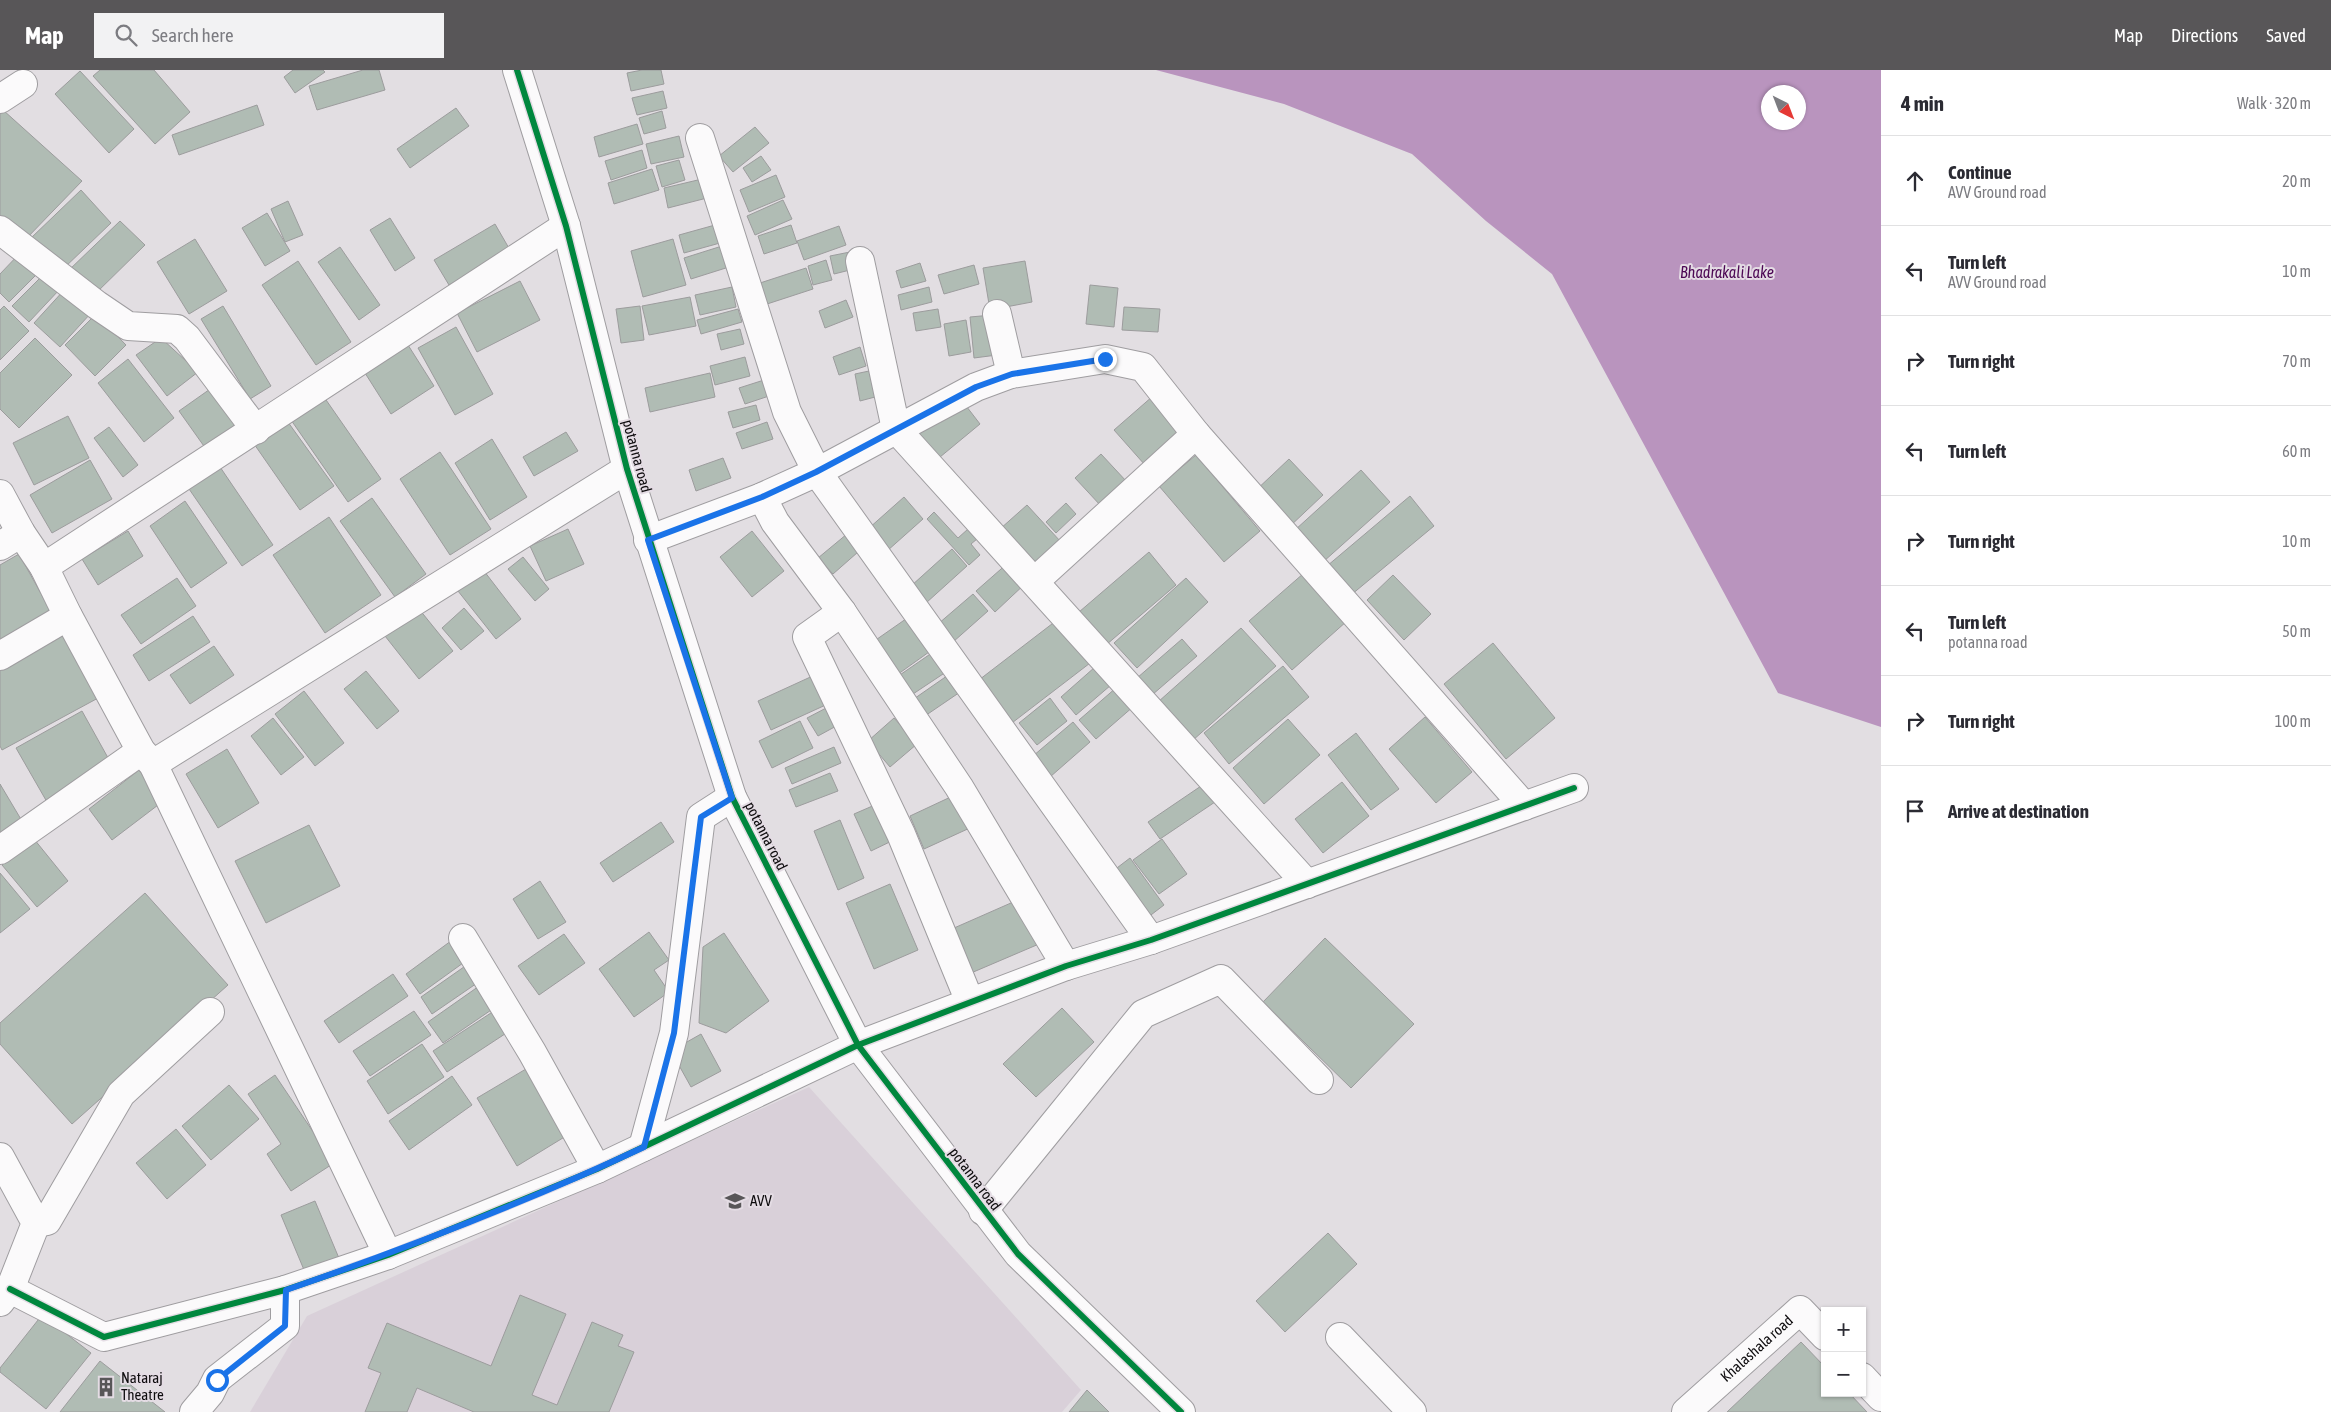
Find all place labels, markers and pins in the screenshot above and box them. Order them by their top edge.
school or university icon: AVV [724,1190,746,1212]
place label: AVV [750,1192,772,1209]
place label: Nataraj Theatre [121,1369,164,1403]
building icon: Nataraj Theatre [95,1376,117,1398]

